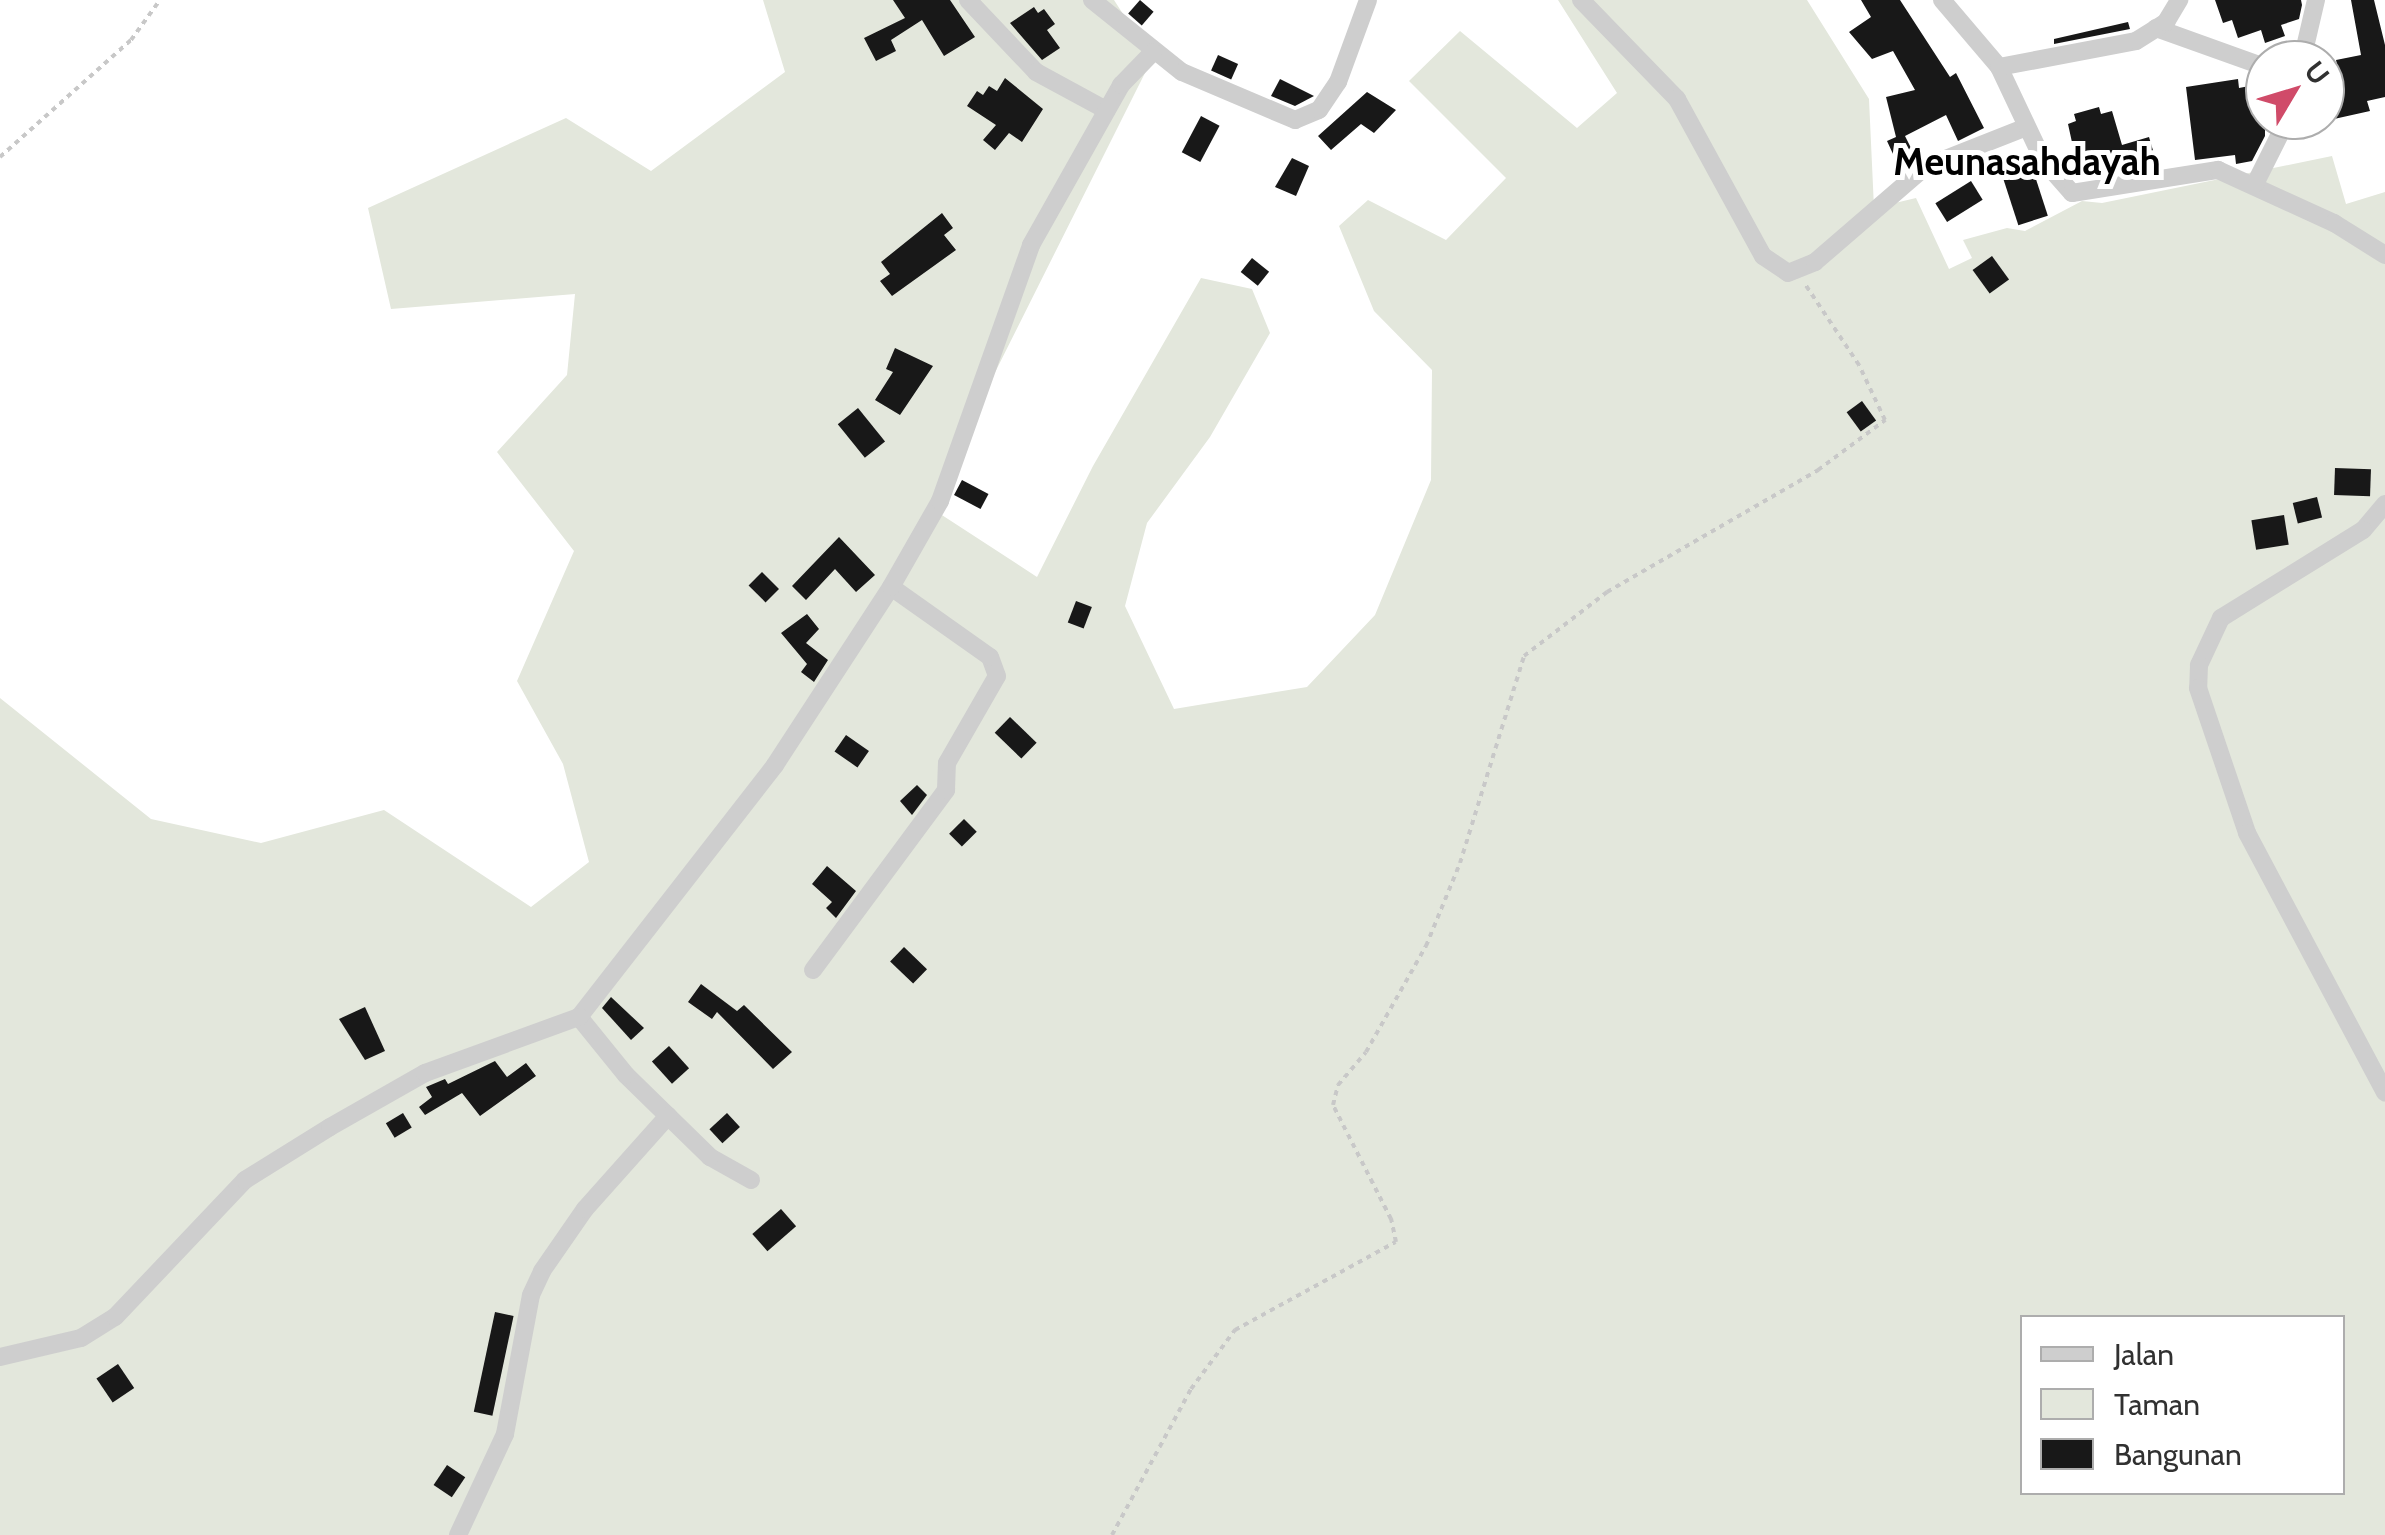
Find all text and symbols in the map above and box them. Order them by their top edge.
north arrow [2245,40,2345,140]
text: U [2297,54,2337,91]
district label: Meunasahdayah [1893,139,2161,185]
legend [2020,1315,2345,1495]
text: Jalan [2114,1336,2174,1373]
text: Taman [2114,1386,2200,1423]
text: Bangunan [2114,1436,2242,1473]

